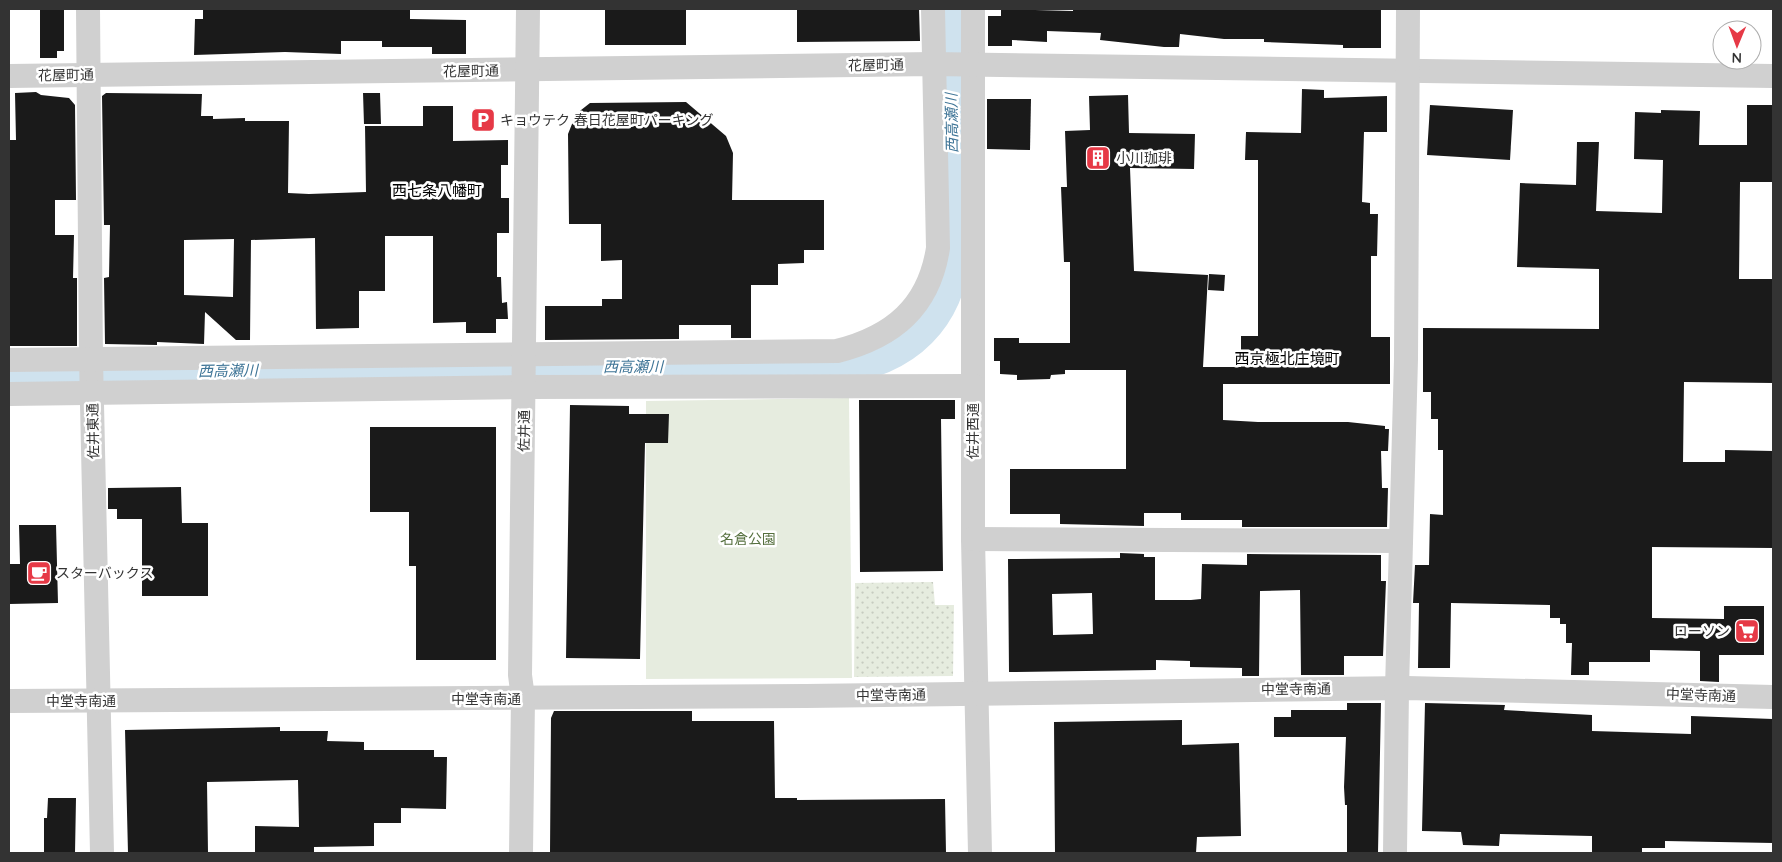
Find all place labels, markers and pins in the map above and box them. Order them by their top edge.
parking icon: キョウテク 春日花屋町パーキング [470,107,496,133]
place label: キョウテク 春日花屋町パーキング [500,111,713,129]
building icon: 小川珈琲 [1085,145,1111,171]
place label: 小川珈琲 [1116,149,1172,167]
cafe icon: スターバックス [26,560,52,586]
place label: スターバックス [56,564,153,582]
supermarket icon: ローソン [1734,618,1760,644]
place label: ローソン [1674,622,1730,640]

